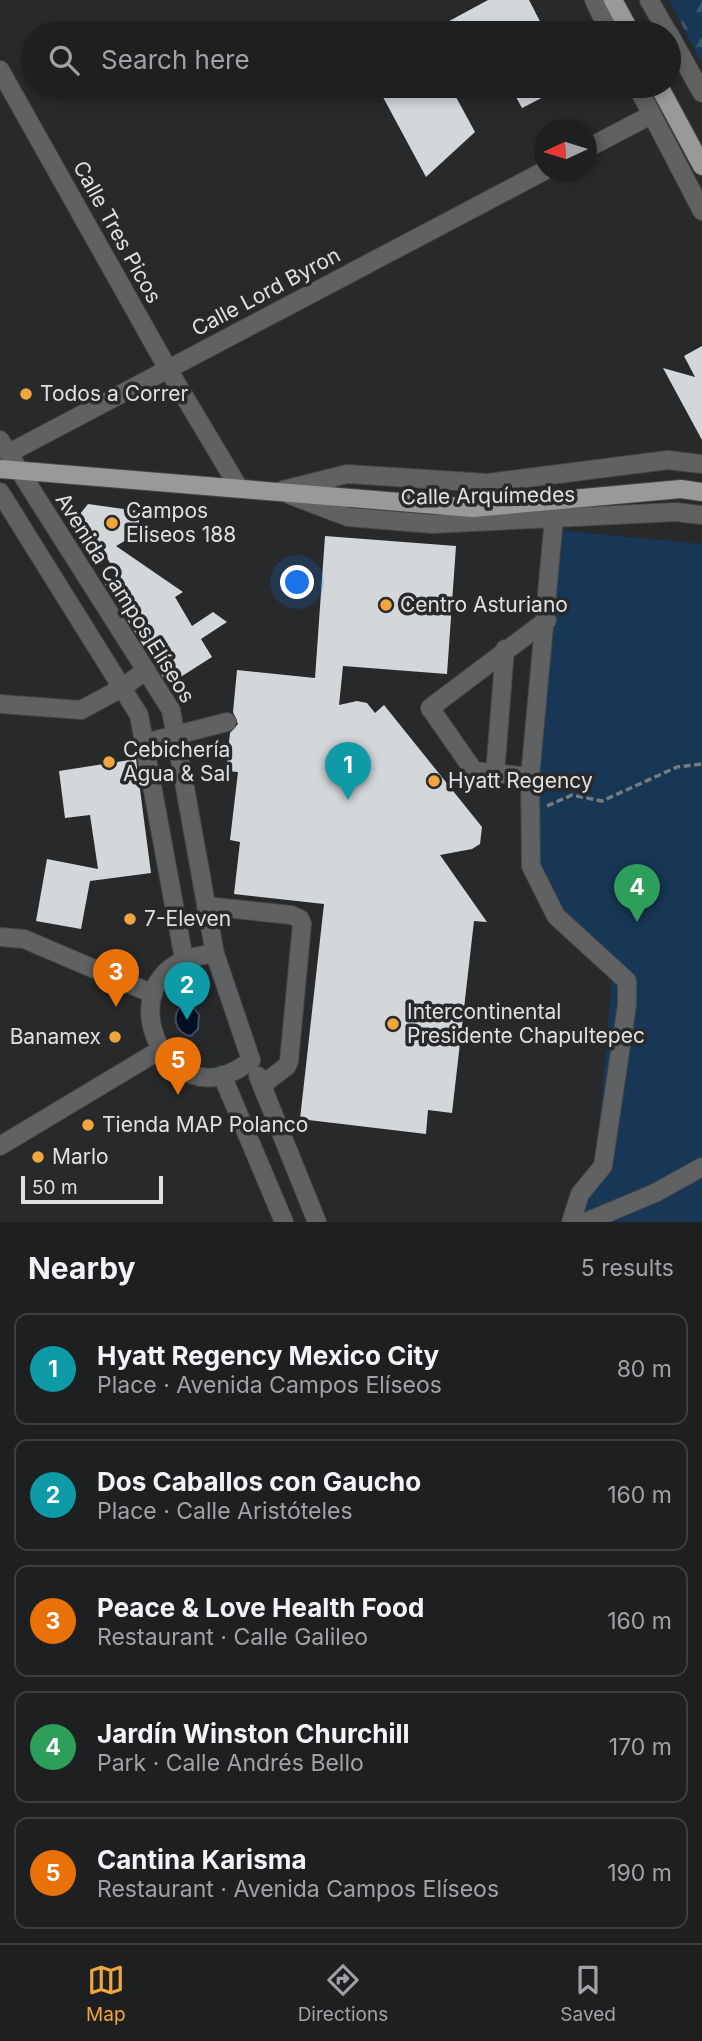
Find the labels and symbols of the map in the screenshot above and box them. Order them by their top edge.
north arrow [534,119,597,182]
street label: Calle Tres Picos [68,156,167,307]
street label: Calle Lord Byron [187,242,344,341]
place label: Todos a Correr [40,381,189,406]
marker: Todos a Correr [18,386,34,402]
street label: Calle Arquímedes [400,481,576,510]
street label: Avenida Campos Elíseos [51,488,200,707]
place label: Campos Eliseos 188 [126,498,236,547]
marker: Campos Eliseos 188 [104,515,120,531]
your location [280,565,314,599]
place label: Centro Asturiano [400,592,568,617]
marker: Centro Asturiano [378,597,394,613]
place label: Cebichería Agua & Sal [123,737,230,786]
pin: 1 [325,742,371,800]
marker: Cebichería Agua & Sal [101,754,117,770]
place label: Hyatt Regency [448,768,593,793]
marker: Hyatt Regency [426,773,442,789]
pin: 4 [614,864,660,922]
place label: 7-Eleven [144,906,231,931]
marker: 7-Eleven [122,911,138,927]
pin: 3 [93,949,139,1007]
pin: 2 [164,962,210,1020]
place label: Intercontinental Presidente Chapultepec [407,999,645,1048]
marker: Intercontinental Presidente Chapultepec [385,1016,401,1032]
place label: Banamex [10,1024,101,1049]
marker: Banamex [107,1029,123,1045]
pin: 5 [155,1037,201,1095]
place label: Tienda MAP Polanco [102,1112,308,1137]
marker: Tienda MAP Polanco [80,1117,96,1133]
place label: Marlo [52,1144,109,1169]
marker: Marlo [30,1149,46,1165]
scale bar [21,1173,163,1205]

